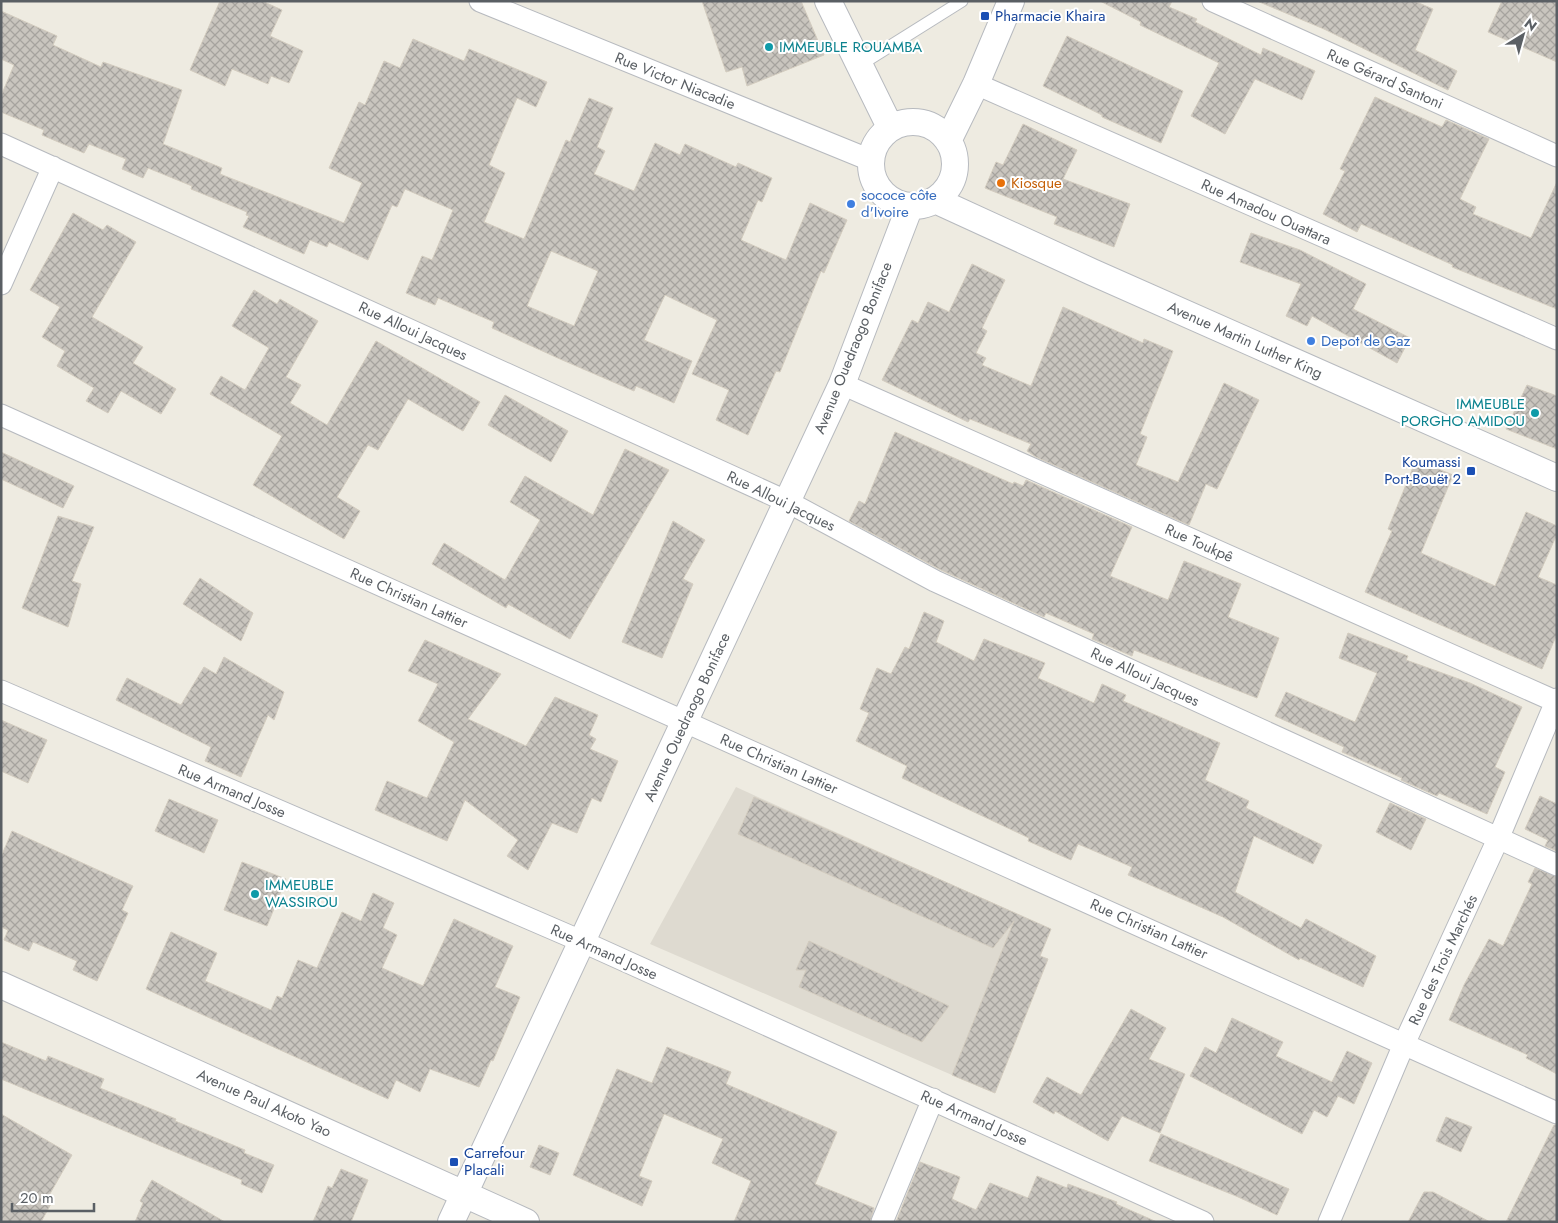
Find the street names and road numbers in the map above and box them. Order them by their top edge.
street label: Rue Gérard Santoni [1323,43,1447,115]
street label: Rue Victor Niacadie [611,47,739,115]
street label: Rue Amadou Ouattara [1198,173,1334,251]
street label: Avenue Ouedraogo Boniface [808,258,898,437]
street label: Rue Alloui Jacques [355,296,471,366]
street label: Avenue Martin Luther King [1164,296,1326,384]
street label: Rue Alloui Jacques [723,465,839,537]
street label: Rue Toukpê [1161,518,1237,568]
street label: Rue Christian Lattier [347,562,472,634]
street label: Avenue Ouedraogo Boniface [638,629,736,805]
street label: Rue Alloui Jacques [1087,642,1203,712]
street label: Rue Christian Lattier [717,728,842,800]
street label: Rue Armand Josse [175,758,289,824]
street label: Rue des Trois Marchés [1403,891,1483,1029]
street label: Rue Christian Lattier [1087,893,1212,965]
street label: Rue Armand Josse [547,919,661,986]
street label: Avenue Paul Akoto Yao [193,1063,335,1143]
street label: Rue Armand Josse [917,1085,1031,1152]

